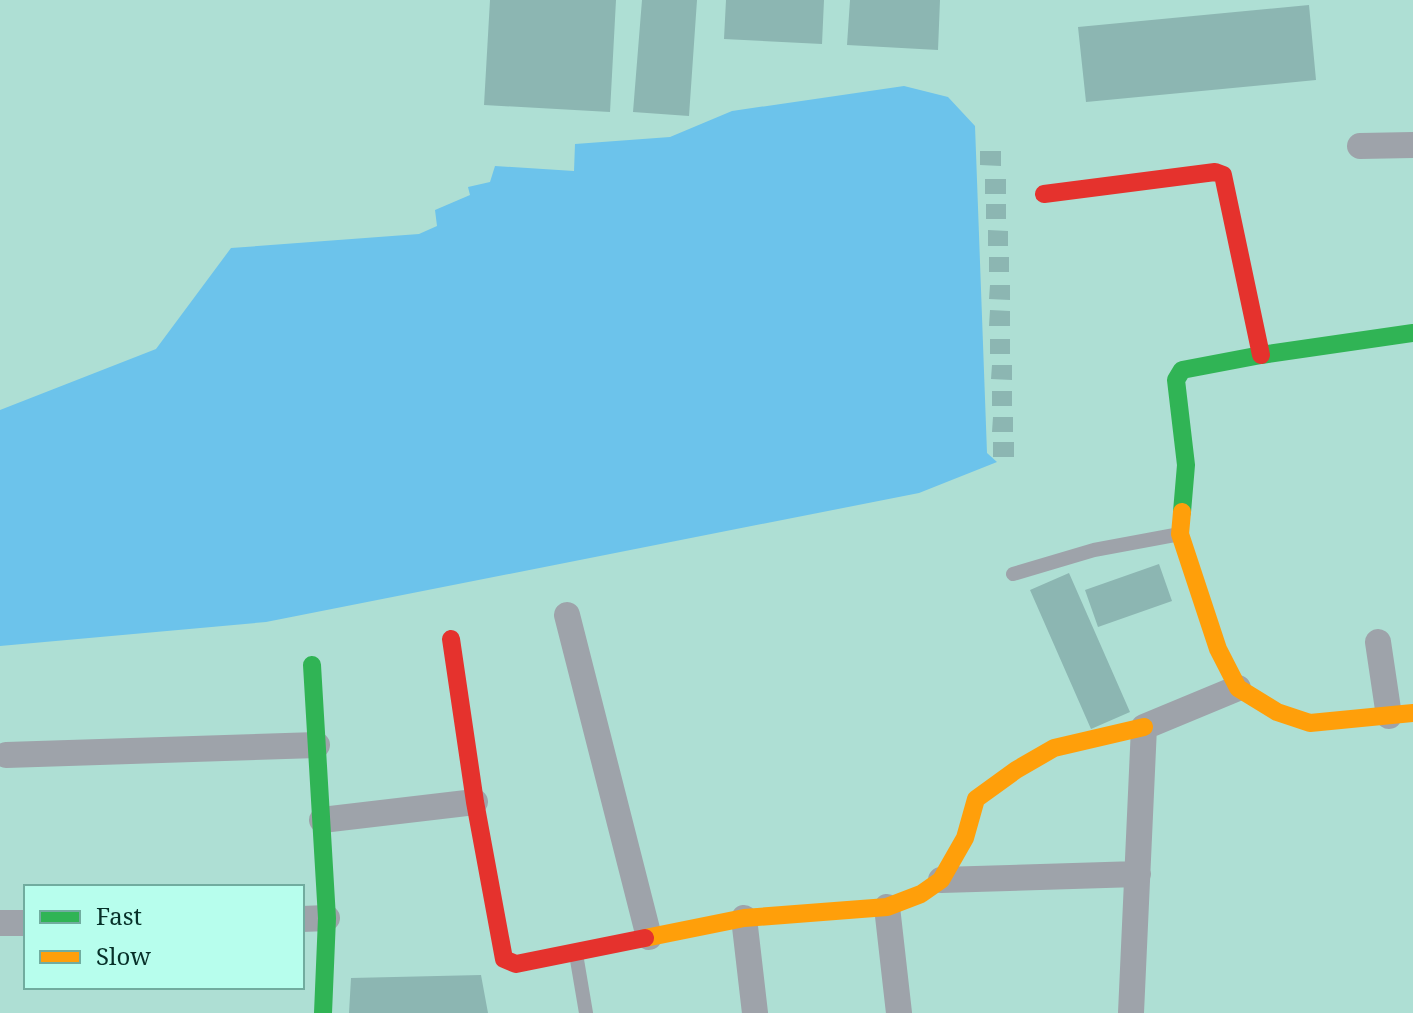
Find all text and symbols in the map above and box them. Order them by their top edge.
legend [24,885,304,989]
text: Fast [96,899,142,932]
text: Slow [96,939,151,972]

